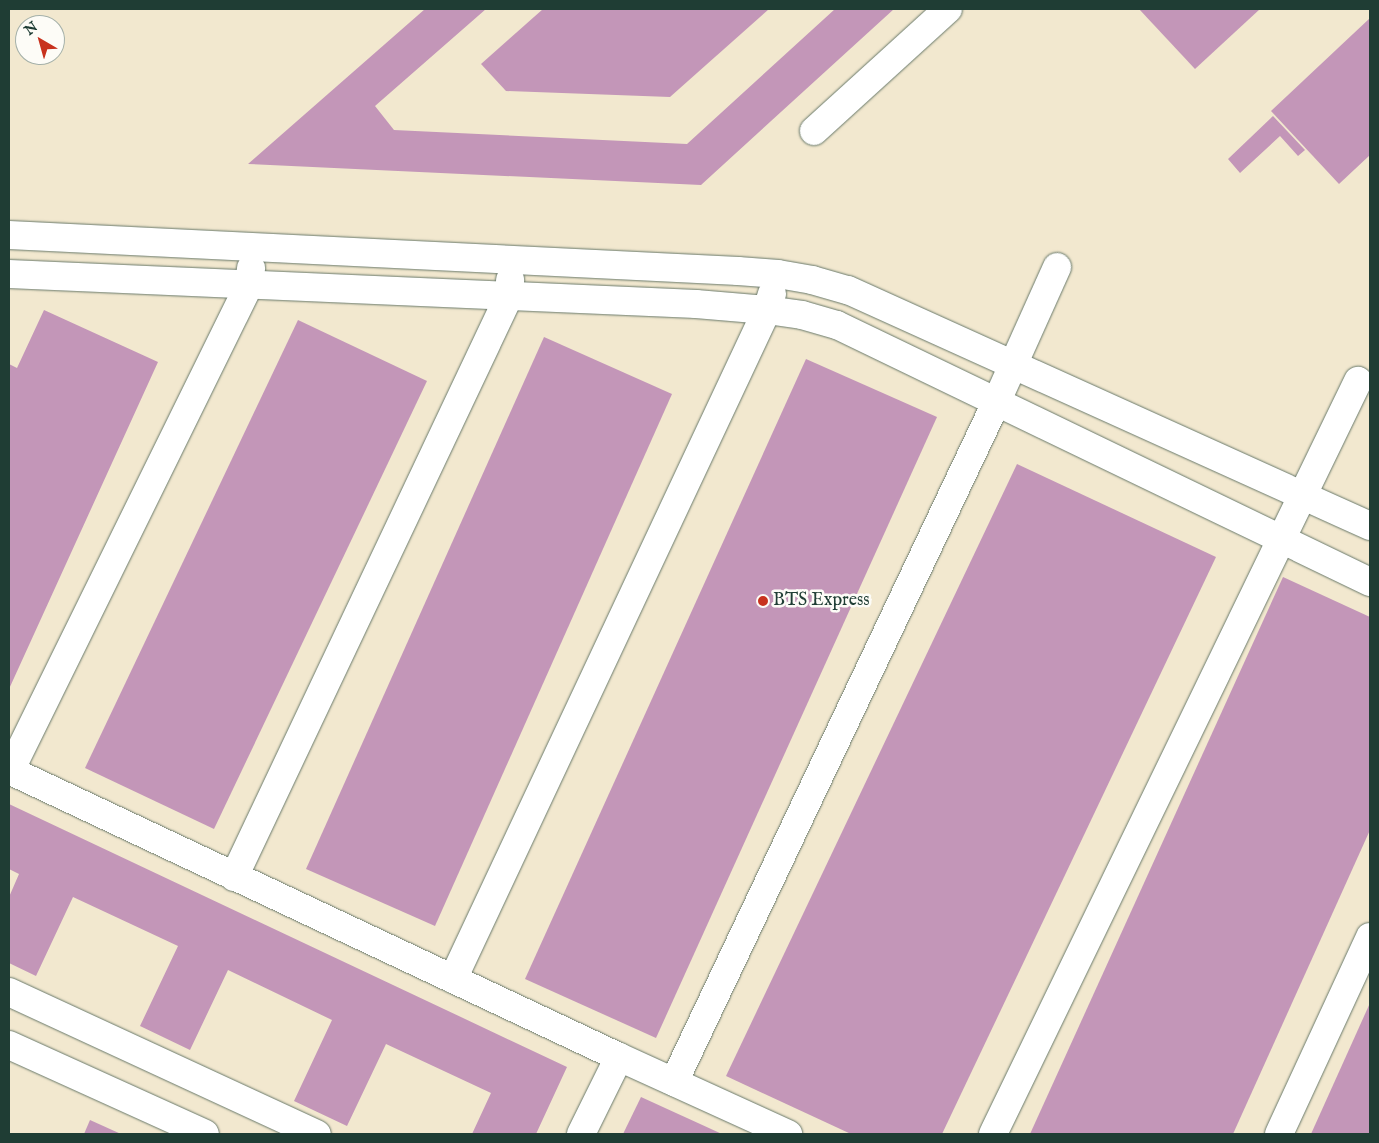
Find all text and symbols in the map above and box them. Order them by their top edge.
north arrow [15,15,65,65]
text: N [21,18,42,40]
place label: BTS Express [773,590,870,612]
marker: BTS Express [757,595,769,607]

